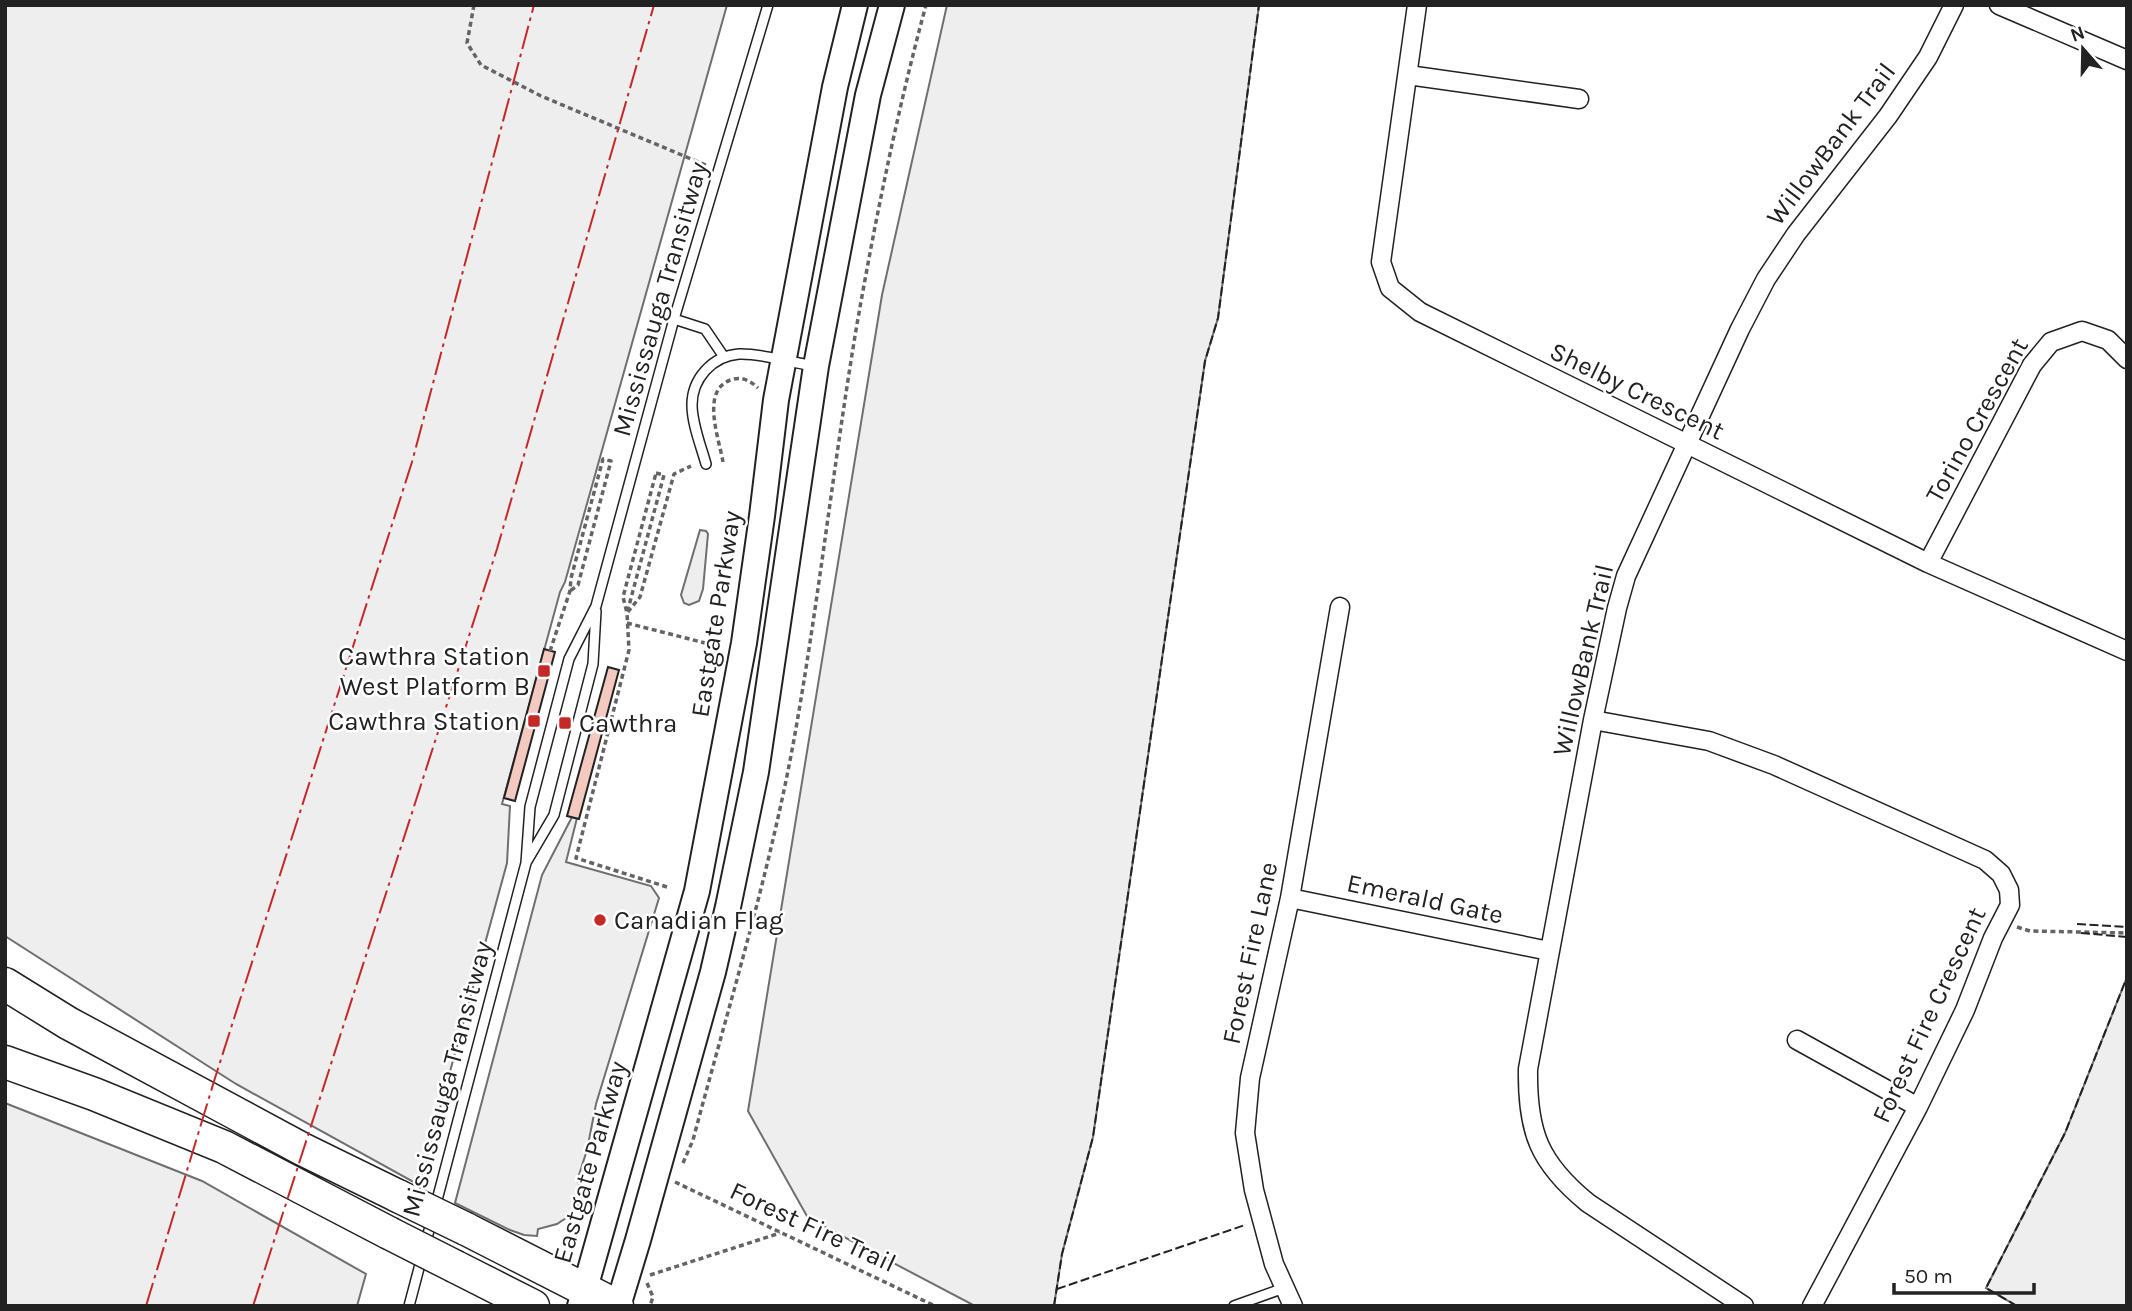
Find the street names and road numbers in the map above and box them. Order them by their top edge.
street label: WillowBank Trail [1760,57,1902,231]
street label: Mississauga Transitway [606,158,714,440]
street label: Torino Crescent [1919,332,2035,508]
street label: Shelby Crescent [1545,335,1730,447]
street label: Eastgate Parkway [684,509,748,719]
street label: WillowBank Trail [1546,561,1620,759]
street label: Forest Fire Lane [1216,859,1284,1047]
street label: Emerald Gate [1344,867,1506,931]
street label: Forest Fire Crescent [1865,902,1993,1128]
street label: Mississauga Transitway [395,938,499,1220]
street label: Eastgate Parkway [546,1057,634,1267]
street label: Forest Fire Trail [725,1175,901,1279]

